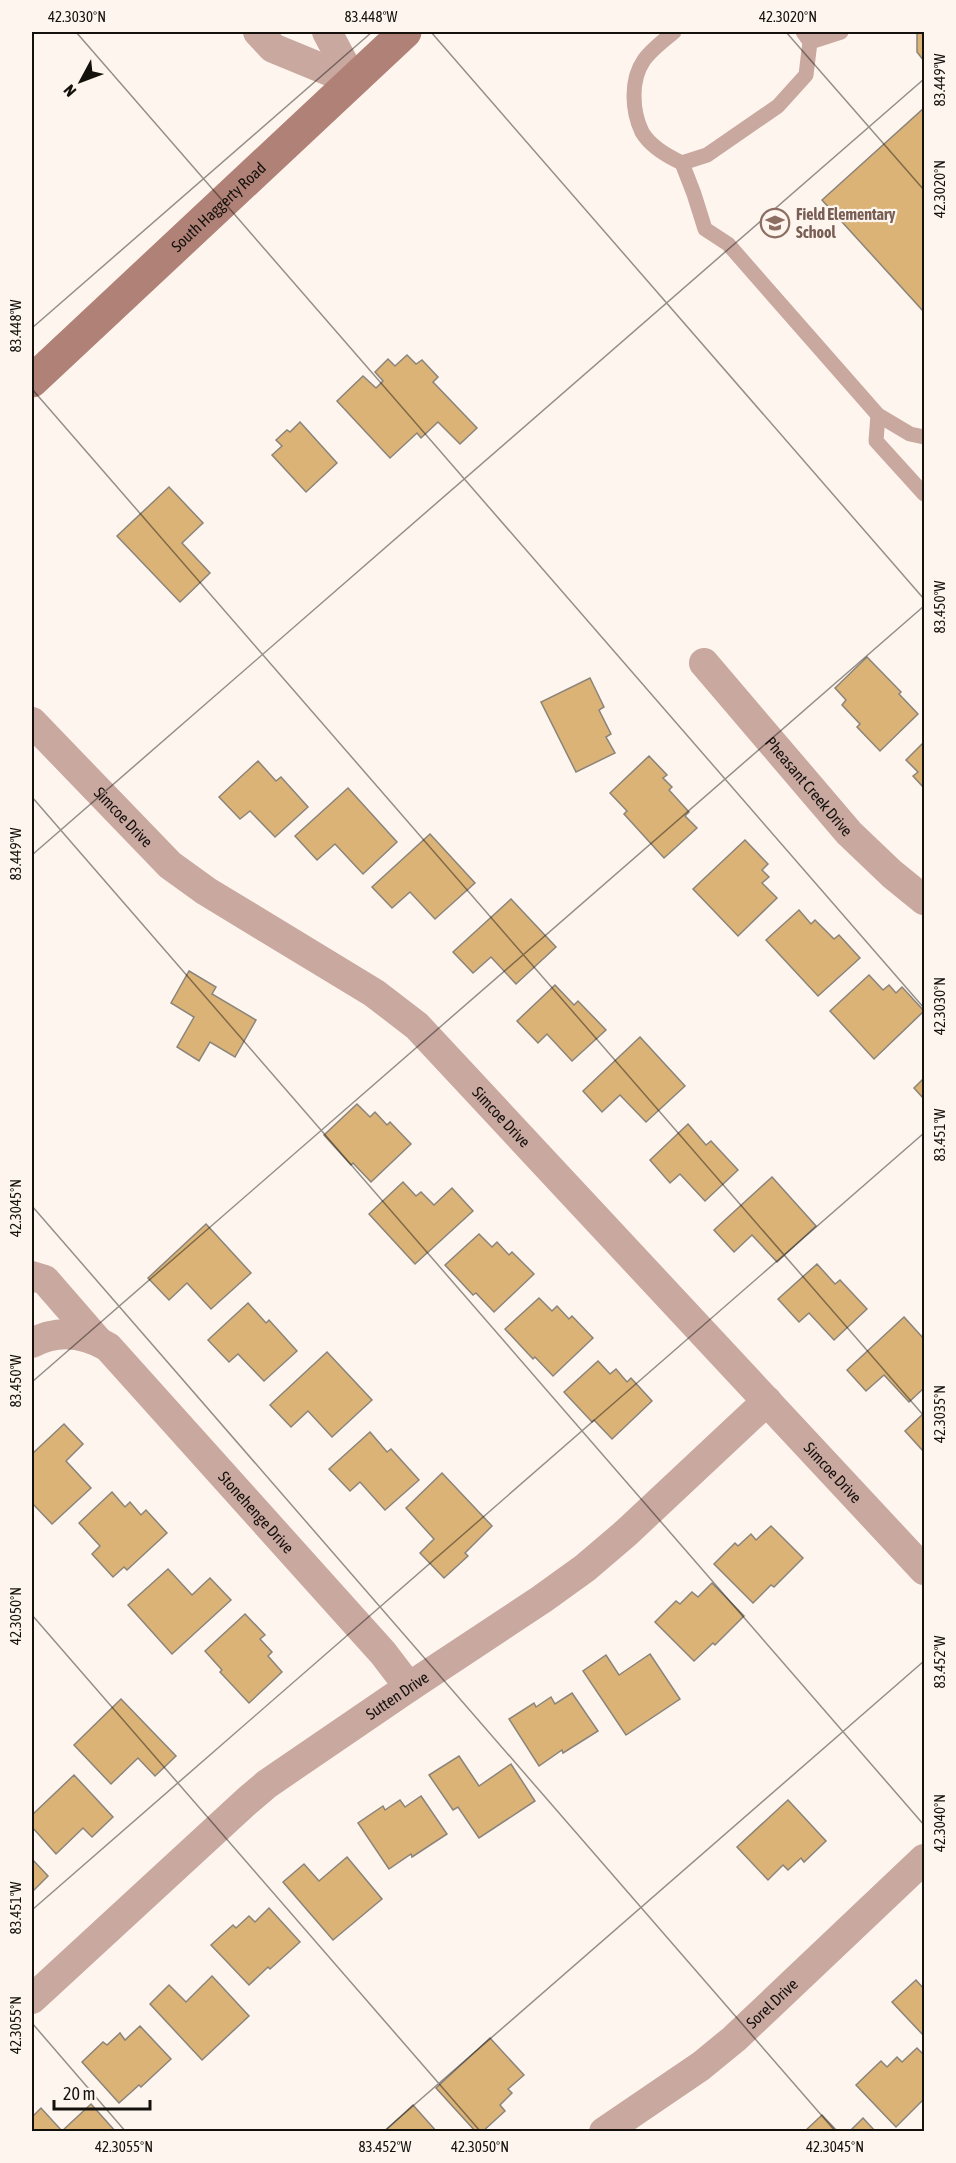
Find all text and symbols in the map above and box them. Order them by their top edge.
text: 42.3030°N [48,8,106,25]
text: 83.448°W [345,8,398,25]
text: 42.3020°N [759,8,817,25]
north arrow [51,51,111,111]
text: 83.449°W [931,53,948,106]
text: N [60,81,80,100]
street label: South Haggerty Road [167,158,269,255]
text: 42.3020°N [931,160,948,218]
place label: Field Elementary School [796,205,896,241]
school or university icon: Field Elementary School [759,207,791,239]
text: 83.448°W [7,299,24,352]
text: 83.450°W [931,580,948,633]
street label: Pheasant Creek Drive [762,733,856,840]
street label: Simcoe Drive [91,783,157,851]
text: 83.449°W [7,827,24,880]
text: 42.3030°N [931,977,948,1035]
street label: Simcoe Drive [469,1083,534,1151]
text: 83.451°W [931,1108,948,1161]
text: 42.3045°N [7,1179,24,1237]
text: 83.450°W [7,1354,24,1407]
text: 42.3035°N [931,1385,948,1443]
street label: Simcoe Drive [800,1438,865,1506]
street label: Stonehenge Drive [215,1468,298,1557]
text: 42.3050°N [7,1587,24,1645]
text: 83.452°W [931,1635,948,1688]
street label: Sutten Drive [362,1668,432,1723]
text: 42.3040°N [931,1794,948,1852]
text: 83.451°W [7,1881,24,1934]
street label: Sorel Drive [742,1975,801,2032]
text: 42.3055°N [7,1996,24,2054]
scale bar [54,2073,150,2111]
text: 20 m [63,2083,95,2104]
text: 42.3055°N [95,2138,153,2155]
text: 83.452°W [359,2138,412,2155]
text: 42.3050°N [451,2138,509,2155]
text: 42.3045°N [806,2138,864,2155]

